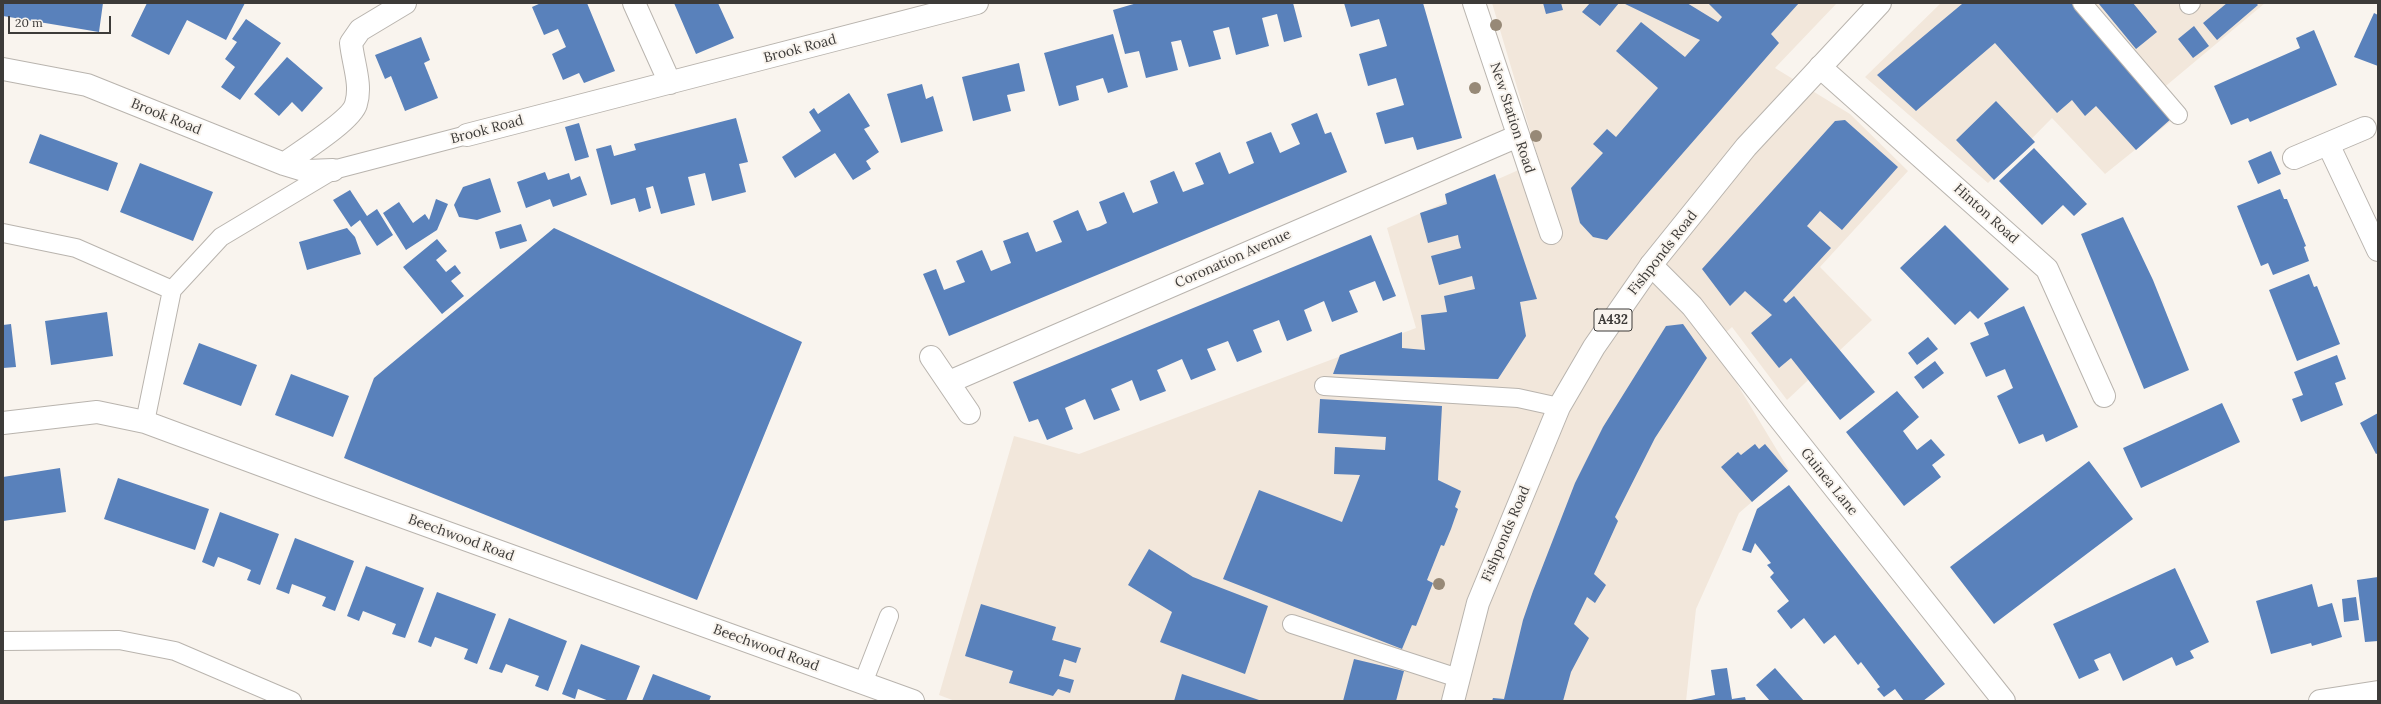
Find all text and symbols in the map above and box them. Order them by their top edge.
scale bar [10,8,113,34]
text: 20 m [15,15,43,30]
street label: Brook Road [762,31,838,67]
street label: New Station Road [1486,60,1538,176]
street label: Brook Road [128,95,204,139]
street label: Brook Road [449,112,525,148]
street label: Hinton Road [1950,181,2022,247]
street label: Fishponds Road [1625,207,1701,299]
street label: Coronation Avenue [1172,226,1294,292]
road number: A432 [1594,309,1632,331]
street label: Guinea Lane [1797,445,1861,519]
street label: Fishponds Road [1478,484,1534,584]
street label: Beechwood Road [406,511,516,565]
street label: Beechwood Road [711,621,821,675]

